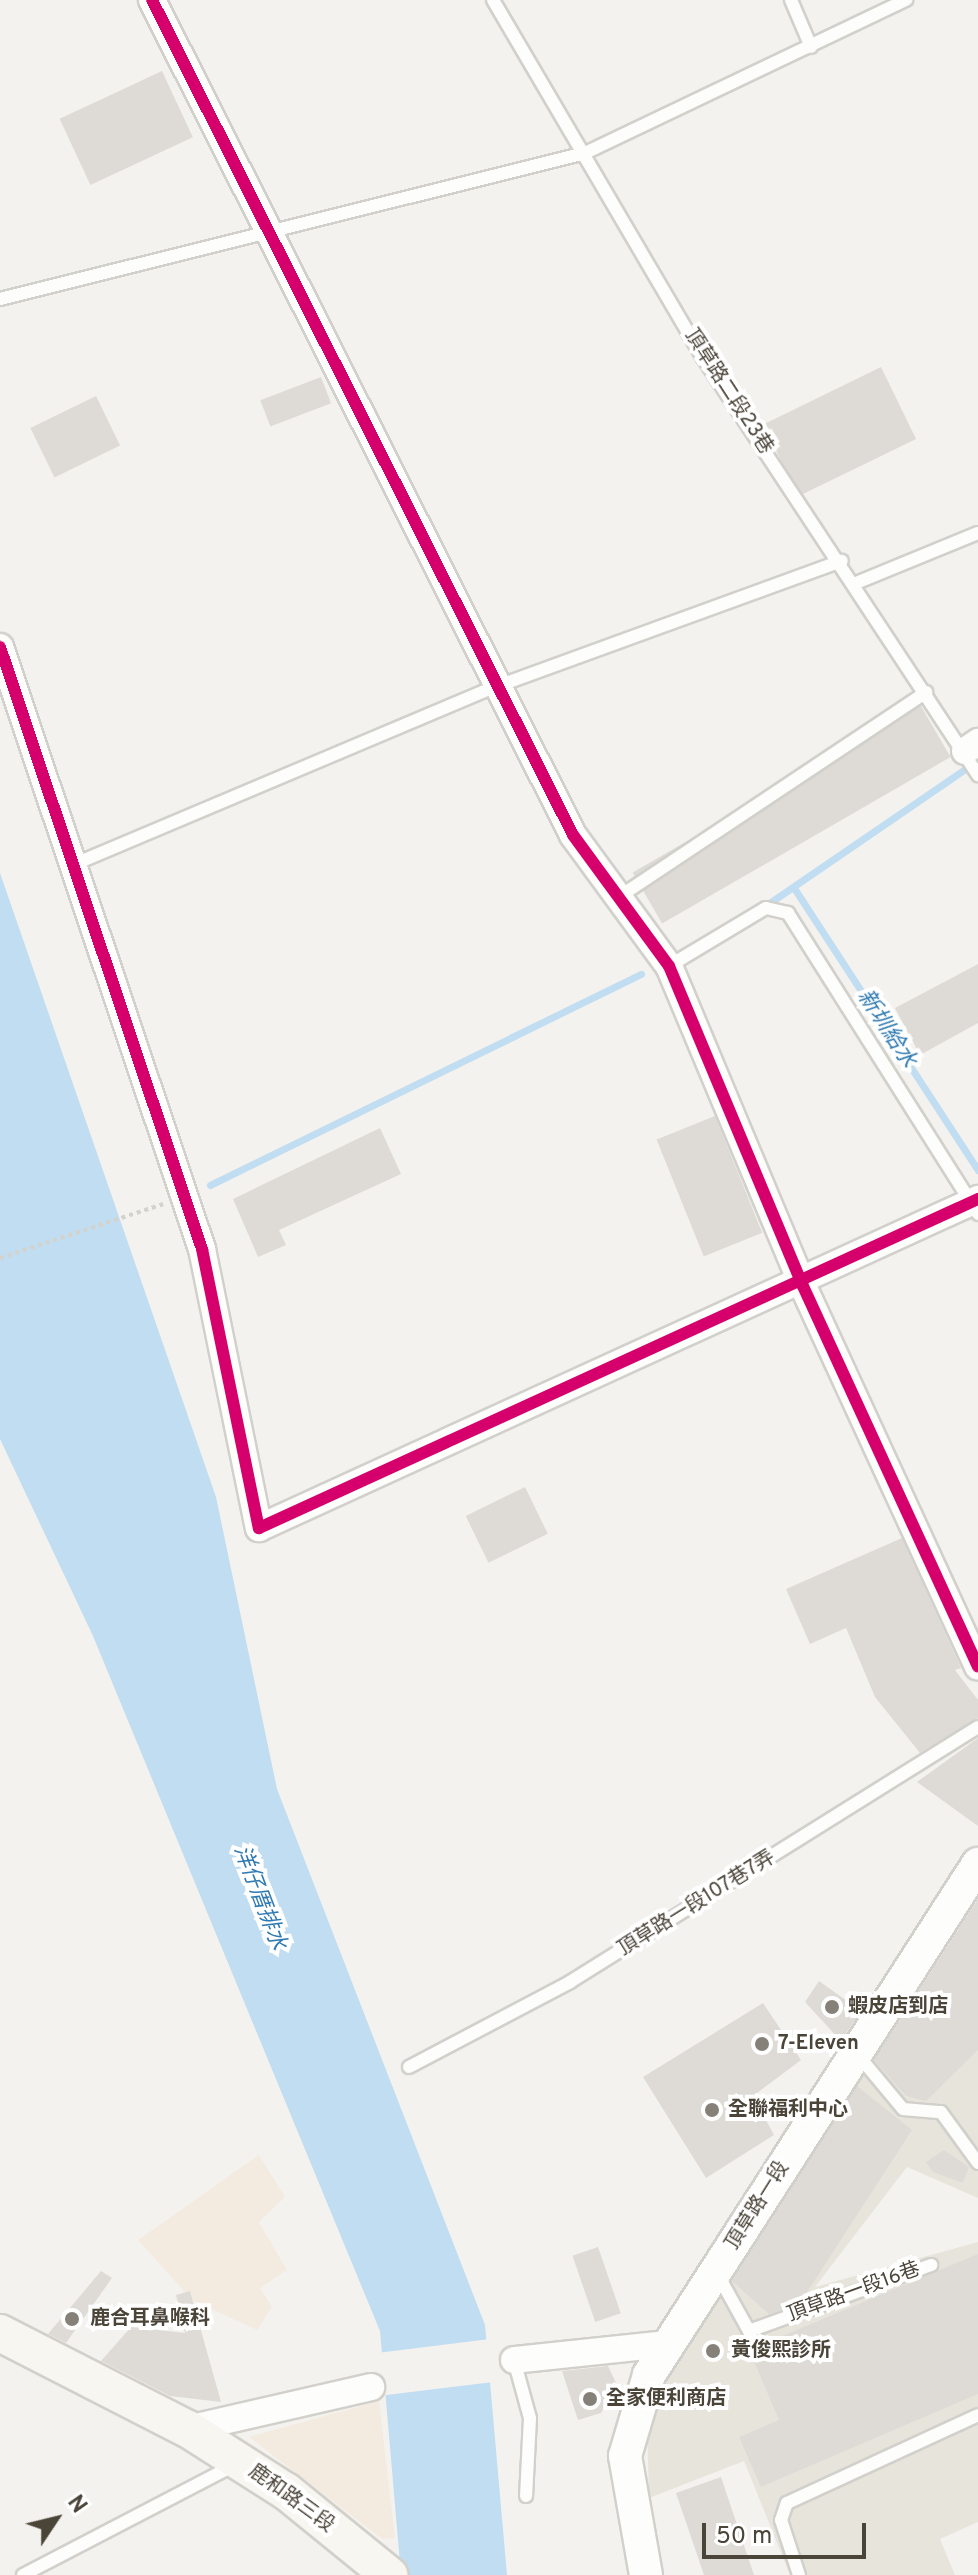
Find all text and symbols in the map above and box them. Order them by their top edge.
street label: 頂草路二段23巷 [679,325,777,459]
water label: 新圳給水 [851,985,921,1073]
water label: 洋仔厝排水 [227,1842,291,1954]
street label: 頂草路一段107巷7弄 [614,1846,780,1962]
place label: 蝦皮店到店 [848,1995,948,2019]
marker: 蝦皮店到店 [823,1998,841,2016]
place label: 7-Eleven [778,2032,859,2056]
marker: 7-Eleven [753,2035,771,2053]
place label: 全聯福利中心 [728,2098,848,2122]
marker: 全聯福利中心 [703,2101,721,2119]
street label: 頂草路一段 [721,2157,795,2255]
street label: 頂草路一段16巷 [784,2258,924,2328]
place label: 鹿合耳鼻喉科 [90,2307,210,2331]
marker: 鹿合耳鼻喉科 [61,2308,83,2330]
place label: 黃俊熙診所 [731,2339,831,2363]
marker: 黃俊熙診所 [702,2340,724,2362]
place label: 全家便利商店 [606,2387,726,2411]
marker: 全家便利商店 [581,2390,599,2408]
street label: 鹿和路三段 [243,2460,339,2538]
north arrow [16,2479,96,2559]
text: N [60,2491,92,2519]
scale bar [706,2507,870,2557]
text: 50 m [716,2522,772,2552]

